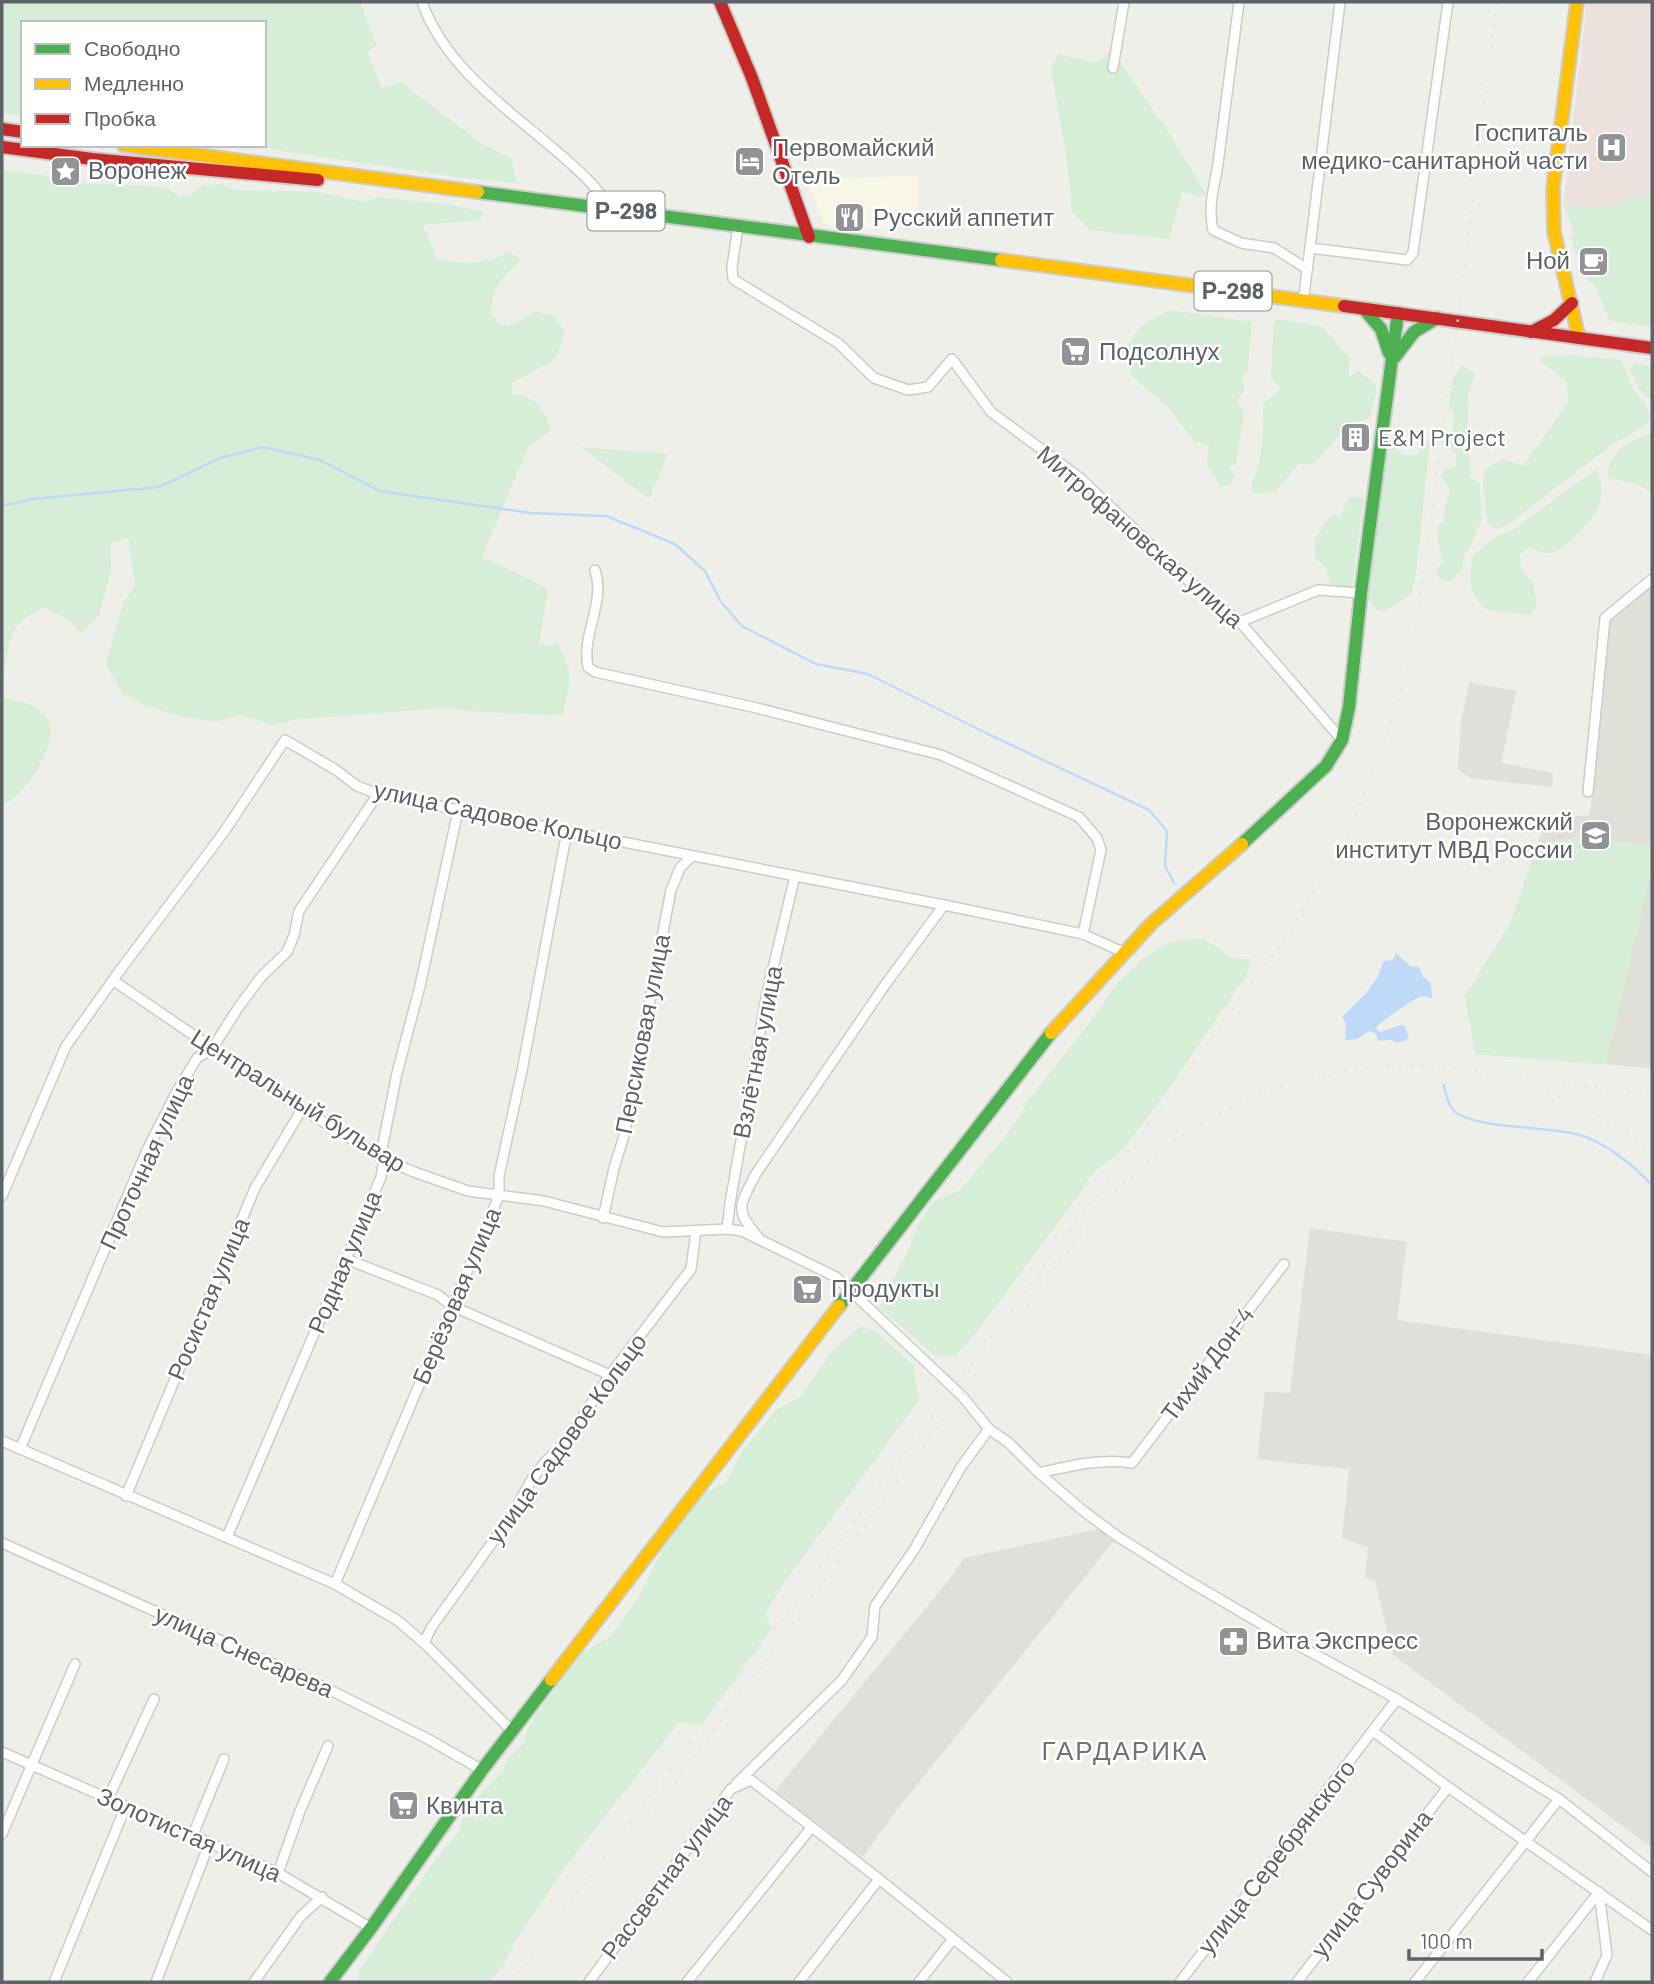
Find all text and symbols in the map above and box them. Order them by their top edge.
legend [21,21,266,147]
text: Свободно [84,35,181,60]
text: Медленно [84,70,184,95]
text: Пробка [84,105,156,130]
place label: Госпиталь медико-санитарной части [1301,117,1588,174]
hospital icon: Госпиталь медико-санитарной части [1594,130,1628,164]
place label: Первомайский Отель [772,132,934,189]
hotel icon: Первомайский Отель [732,145,766,179]
place icon: Воронеж [48,154,82,188]
place label: Воронеж [88,155,186,184]
road number: Р-298 [588,192,664,230]
restaurant icon: Русский аппетит [833,201,867,235]
place label: Русский аппетит [873,202,1054,231]
cafe icon: Ной [1576,244,1610,278]
place label: Ной [1526,245,1570,274]
road number: Р-298 [1194,272,1272,310]
supermarket icon: Подсолнух [1059,335,1093,369]
place label: Подсолнух [1099,336,1219,365]
building icon: E&M Project [1338,421,1372,455]
place label: E&M Project [1378,422,1506,451]
street label: Митрофановская улица [1032,439,1250,634]
street label: улица Садовое Кольцо [371,774,625,855]
place label: Воронежский институт МВД России [1335,806,1573,863]
school or university icon: Воронежский институт МВД России [1579,819,1613,853]
street label: Персиковая улица [608,931,675,1136]
street label: Взлётная улица [726,962,788,1141]
street label: Центральный бульвар [186,1022,411,1178]
street label: Проточная улица [92,1069,199,1254]
street label: Родная улица [301,1185,387,1337]
street label: Берёзовая улица [405,1202,506,1388]
street label: Росистая улица [160,1212,255,1384]
supermarket icon: Продукты [791,1272,825,1306]
place label: Продукты [831,1273,939,1302]
street label: Тихий Дон-4 [1154,1300,1259,1426]
street label: улица Садовое Кольцо [480,1327,652,1549]
street label: улица Снесарева [151,1598,339,1703]
pharmacy icon: Вита Экспресс [1216,1624,1250,1658]
place label: Вита Экспресс [1256,1625,1418,1654]
district label: ГАРДАРИКА [1042,1734,1208,1765]
street label: улица Серебрянского [1191,1753,1361,1959]
street label: Золотистая улица [93,1780,287,1888]
street label: Рассветная улица [594,1787,738,1964]
supermarket icon: Квинта [386,1789,420,1823]
place label: Квинта [426,1790,504,1819]
street label: улица Суворина [1304,1803,1438,1963]
scale bar [1409,1918,1542,1962]
text: 100 m [1420,1928,1473,1953]

